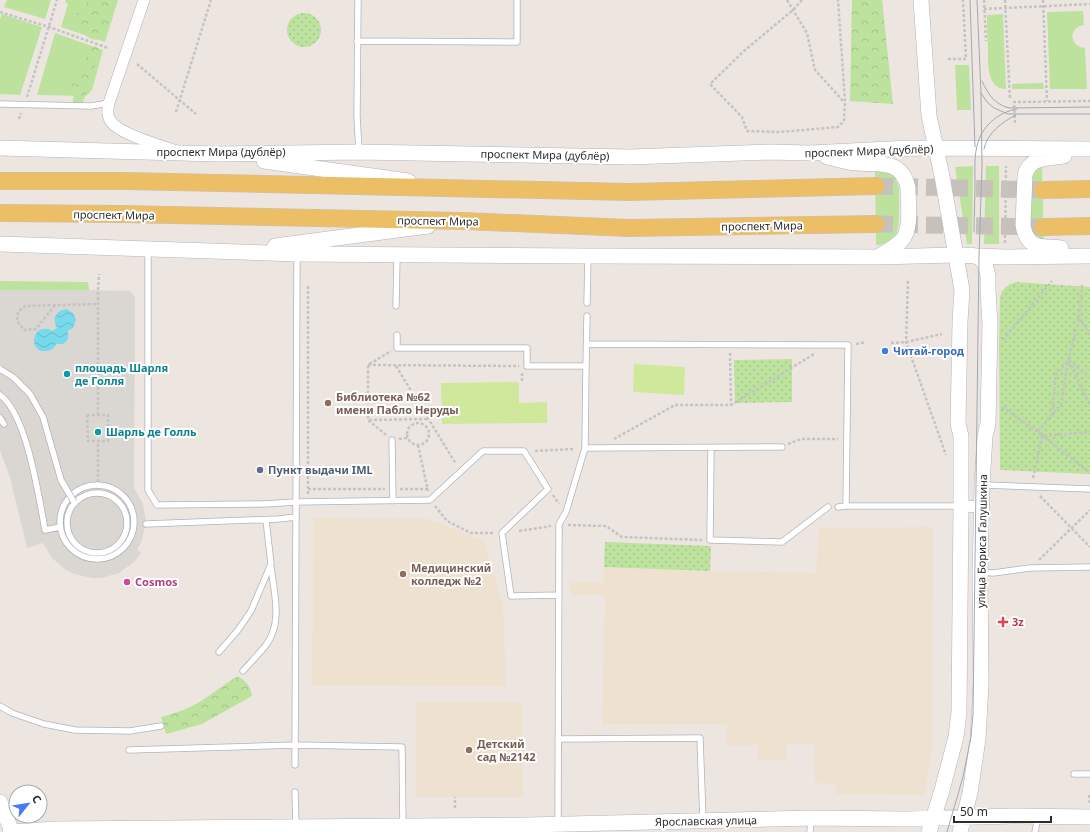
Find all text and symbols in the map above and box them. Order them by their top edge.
street label: проспект Мира (дублёр) [804,141,934,160]
street label: проспект Мира (дублёр) [157,144,285,159]
street label: проспект Мира (дублёр) [480,146,610,163]
street label: проспект Мира [73,206,155,223]
street label: проспект Мира [397,212,479,229]
street label: проспект Мира [721,217,803,234]
place label: Читай-город [893,343,964,358]
marker: Читай-город [880,346,890,356]
place label: площадь Шарля де Голля [75,360,168,388]
marker: площадь Шарля де Голля [62,369,72,379]
place label: Библиотека №62 имени Пабло Неруды [336,389,459,417]
marker: Библиотека №62 имени Пабло Неруды [323,398,333,408]
place label: Шарль де Голль [106,424,197,439]
marker: Шарль де Голль [93,427,103,437]
place label: Пункт выдачи IML [268,462,373,477]
marker: Пункт выдачи IML [255,465,265,475]
street label: улица Бориса Галушкина [973,474,990,608]
place label: Медицинский колледж №2 [411,560,491,588]
marker: Медицинский колледж №2 [398,569,408,579]
place label: Cosmos [135,574,178,589]
marker: Cosmos [122,577,132,587]
place label: 3z [1012,614,1024,629]
marker: 3z [997,616,1009,628]
place label: Детский сад №2142 [477,736,536,764]
marker: Детский сад №2142 [464,745,474,755]
north arrow [8,784,48,824]
text: С [29,792,45,806]
scale bar [954,798,1051,824]
text: 50 m [960,803,988,820]
street label: Ярославская улица [655,812,757,829]

